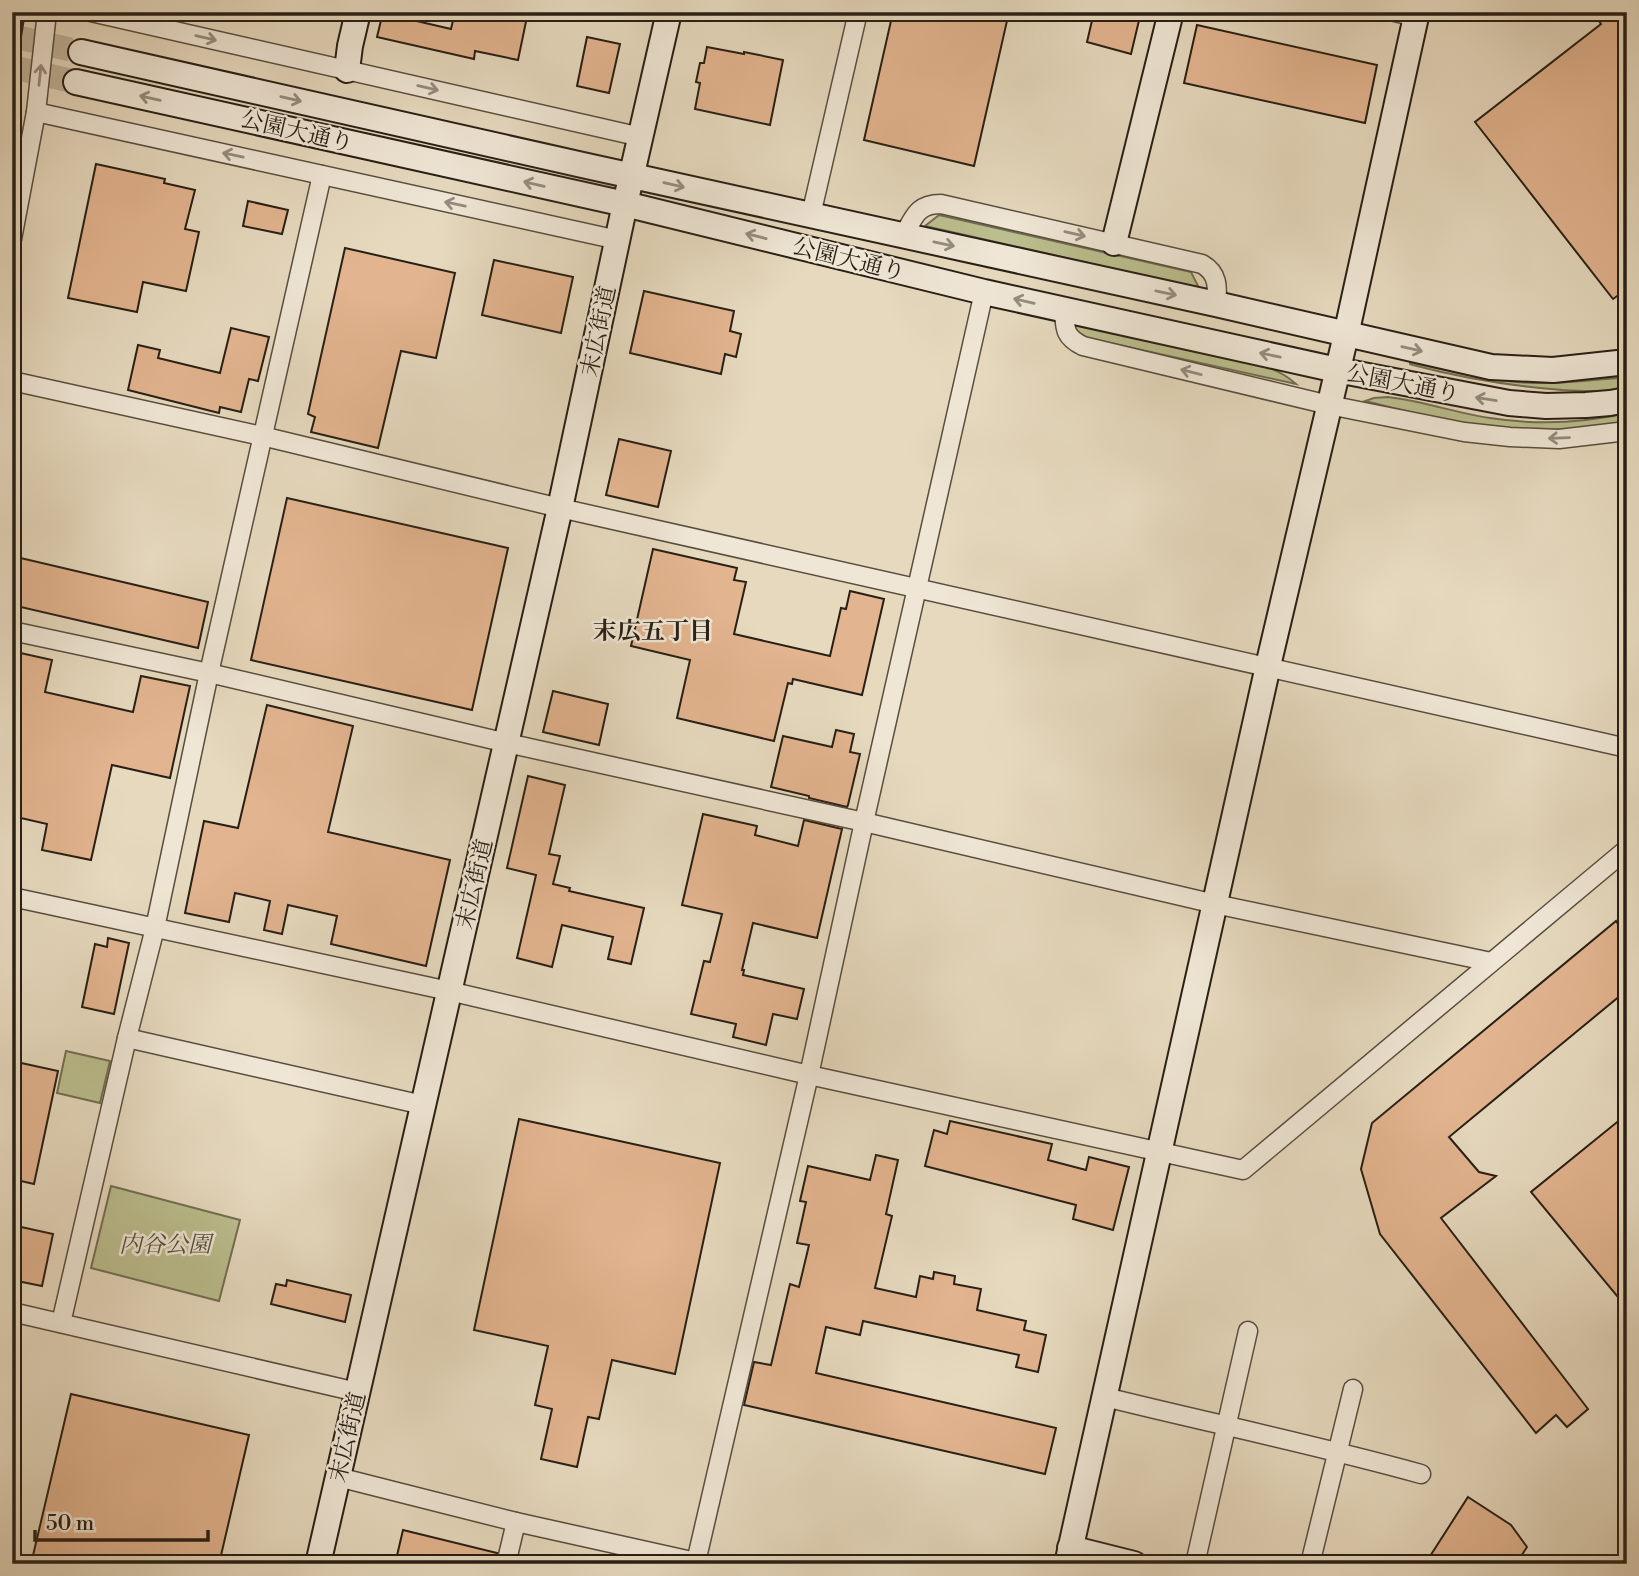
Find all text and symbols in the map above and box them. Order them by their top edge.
one-way arrow [194,32,217,45]
one-way arrow [34,65,47,87]
one-way arrow [416,82,439,96]
one-way arrow [139,91,162,104]
one-way arrow [279,93,302,107]
street label: 公園大通り [238,105,356,159]
one-way arrow [222,148,245,161]
one-way arrow [523,176,546,190]
one-way arrow [662,179,685,192]
one-way arrow [444,197,467,210]
one-way arrow [1063,228,1086,241]
one-way arrow [745,229,768,242]
street label: 公園大通り [790,232,908,287]
one-way arrow [932,238,955,252]
street label: 末広街道 [576,283,622,379]
one-way arrow [1154,287,1177,300]
one-way arrow [1013,293,1036,307]
one-way arrow [1400,343,1423,357]
one-way arrow [1260,348,1282,361]
street label: 公園大通り [1344,359,1462,409]
one-way arrow [1180,365,1203,378]
one-way arrow [1475,392,1498,405]
one-way arrow [1548,431,1571,445]
district label: 末広五丁目 [593,617,713,647]
street label: 末広街道 [451,836,499,932]
park label: 内谷公園 [119,1231,215,1259]
street label: 末広街道 [324,1389,372,1485]
scale bar [35,1499,208,1543]
text: 50 m [46,1511,94,1537]

